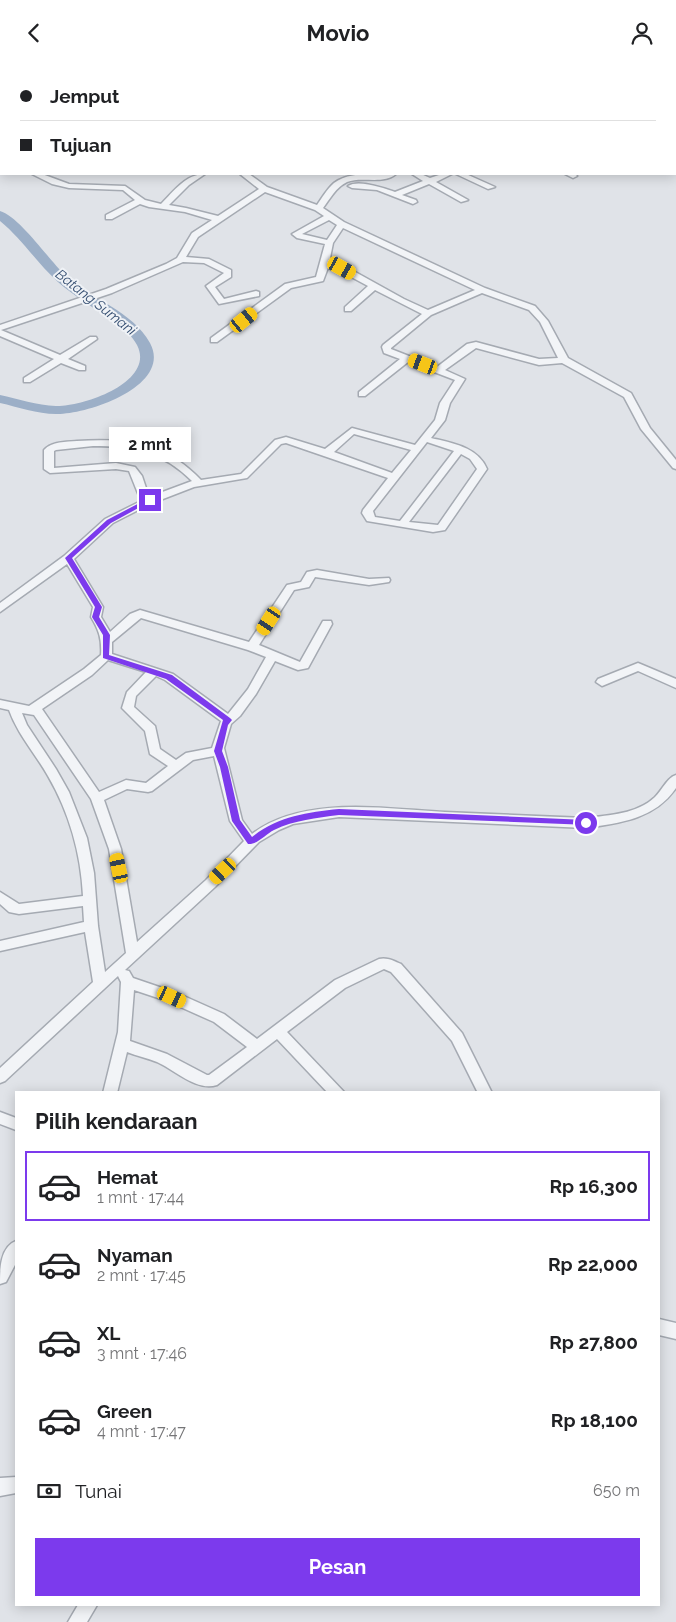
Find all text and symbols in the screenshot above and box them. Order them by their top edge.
icon: back [20,19,48,47]
icon: person [628,19,656,47]
text: Movio [307,20,369,46]
text: Jemput [50,85,119,107]
text: Tujuan [50,134,111,156]
car [325,254,358,282]
water label: Batang Sumani [53,266,140,339]
car [227,305,260,335]
car [406,352,439,376]
callout: 2 mnt [109,427,191,463]
text: 2 mnt [128,435,172,454]
route end [139,489,161,511]
car [254,604,283,638]
route start [575,812,597,834]
car [108,852,129,884]
car [206,855,239,887]
car [155,984,188,1010]
text: Pilih kendaraan [35,1108,197,1134]
icon: car [37,1164,82,1209]
text: Hemat [97,1166,158,1188]
text: Rp 16,300 [550,1175,638,1197]
text: 1 mnt · 17:44 [97,1188,184,1207]
icon: car [37,1242,82,1287]
text: Nyaman [97,1244,173,1266]
text: Rp 22,000 [548,1253,638,1275]
text: 2 mnt · 17:45 [97,1266,186,1285]
icon: car [37,1320,82,1365]
text: XL [97,1322,120,1344]
text: Rp 27,800 [549,1331,638,1353]
text: 3 mnt · 17:46 [97,1344,187,1363]
icon: car [37,1398,82,1443]
text: Green [97,1400,152,1422]
text: Rp 18,100 [551,1409,638,1431]
text: 4 mnt · 17:47 [97,1422,186,1441]
icon: cash [35,1477,63,1505]
text: Tunai [75,1480,122,1502]
text: 650 m [593,1481,640,1500]
button: Pesan [35,1538,640,1596]

